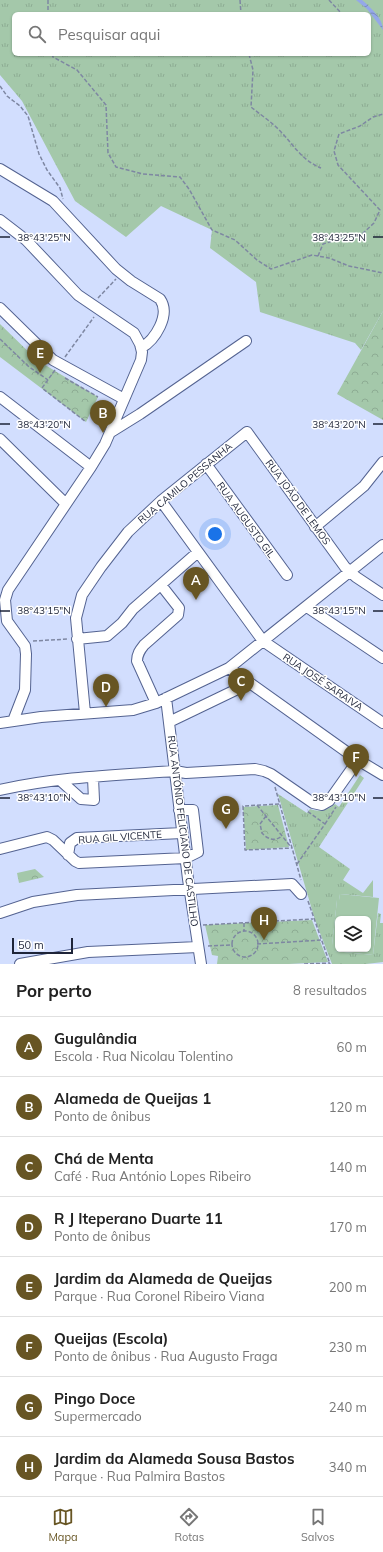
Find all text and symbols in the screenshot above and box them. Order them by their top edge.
search box [12,12,371,56]
icon: search [26,23,48,45]
text: Pesquisar aqui [58,25,160,44]
text: 38°43'25"N [17,231,71,244]
text: 38°43'25"N [312,231,366,244]
pin: E [27,340,53,373]
pin: B [90,400,116,433]
text: 38°43'20"N [17,418,71,431]
text: 38°43'20"N [312,418,366,431]
street label: RUA CAMILO PESSANHA [135,439,235,526]
street label: RUA JOÃO DE LEMOS [263,457,333,547]
street label: RUA AUGUSTO GIL [214,479,278,561]
your location [205,524,225,544]
pin: A [183,567,209,600]
text: 38°43'15"N [17,604,71,617]
text: 38°43'15"N [312,604,366,617]
street label: RUA JOSÉ SARAIVA [280,650,366,714]
pin: C [228,668,254,701]
pin: D [93,674,119,707]
street label: RUA ANTÓNIO FELICIANO DE CASTILHO [165,735,201,927]
pin: F [343,744,369,777]
text: 38°43'10"N [17,791,71,804]
text: 38°43'10"N [312,791,366,804]
pin: G [213,796,239,829]
street label: RUA GIL VICENTE [78,828,162,846]
pin: H [251,907,277,940]
map controls [335,916,371,952]
button: layers [335,916,371,952]
scale bar [12,936,73,955]
text: 50 m [18,938,44,952]
text: Por perto [16,980,92,1001]
text: 8 resultados [293,982,367,998]
text: Gugulândia [54,1029,137,1048]
text: A [24,1039,34,1055]
text: 60 m [337,1039,367,1055]
text: Escola · Rua Nicolau Tolentino [54,1048,233,1064]
text: Alameda de Queijas 1 [54,1089,211,1108]
text: B [25,1099,33,1115]
text: 120 m [329,1099,367,1115]
text: Ponto de ônibus [54,1108,151,1124]
text: Chá de Menta [54,1149,154,1168]
text: C [25,1159,33,1175]
text: 140 m [329,1159,367,1175]
text: Café · Rua António Lopes Ribeiro [54,1168,251,1184]
text: R J Iteperano Duarte 11 [54,1209,223,1228]
text: D [24,1219,34,1235]
text: 170 m [329,1219,367,1235]
text: Ponto de ônibus [54,1228,151,1244]
text: Jardim da Alameda de Queijas [54,1269,272,1288]
text: E [25,1279,33,1295]
text: 200 m [329,1279,367,1295]
text: Parque · Rua Coronel Ribeiro Viana [54,1288,264,1304]
text: Queijas (Escola) [54,1329,168,1348]
text: F [25,1339,33,1355]
text: 230 m [329,1339,367,1355]
text: Ponto de ônibus · Rua Augusto Fraga [54,1348,278,1364]
text: Pingo Doce [54,1389,135,1408]
text: G [24,1399,34,1415]
text: 240 m [329,1399,367,1415]
text: Supermercado [54,1408,142,1424]
text: Jardim da Alameda Sousa Bastos [54,1449,294,1468]
text: H [24,1459,34,1475]
text: 340 m [329,1459,367,1475]
text: Parque · Rua Palmira Bastos [54,1468,225,1484]
tab: Mapa [48,1506,78,1544]
tab: Rotas [175,1506,204,1544]
tab: Salvos [301,1506,335,1544]

